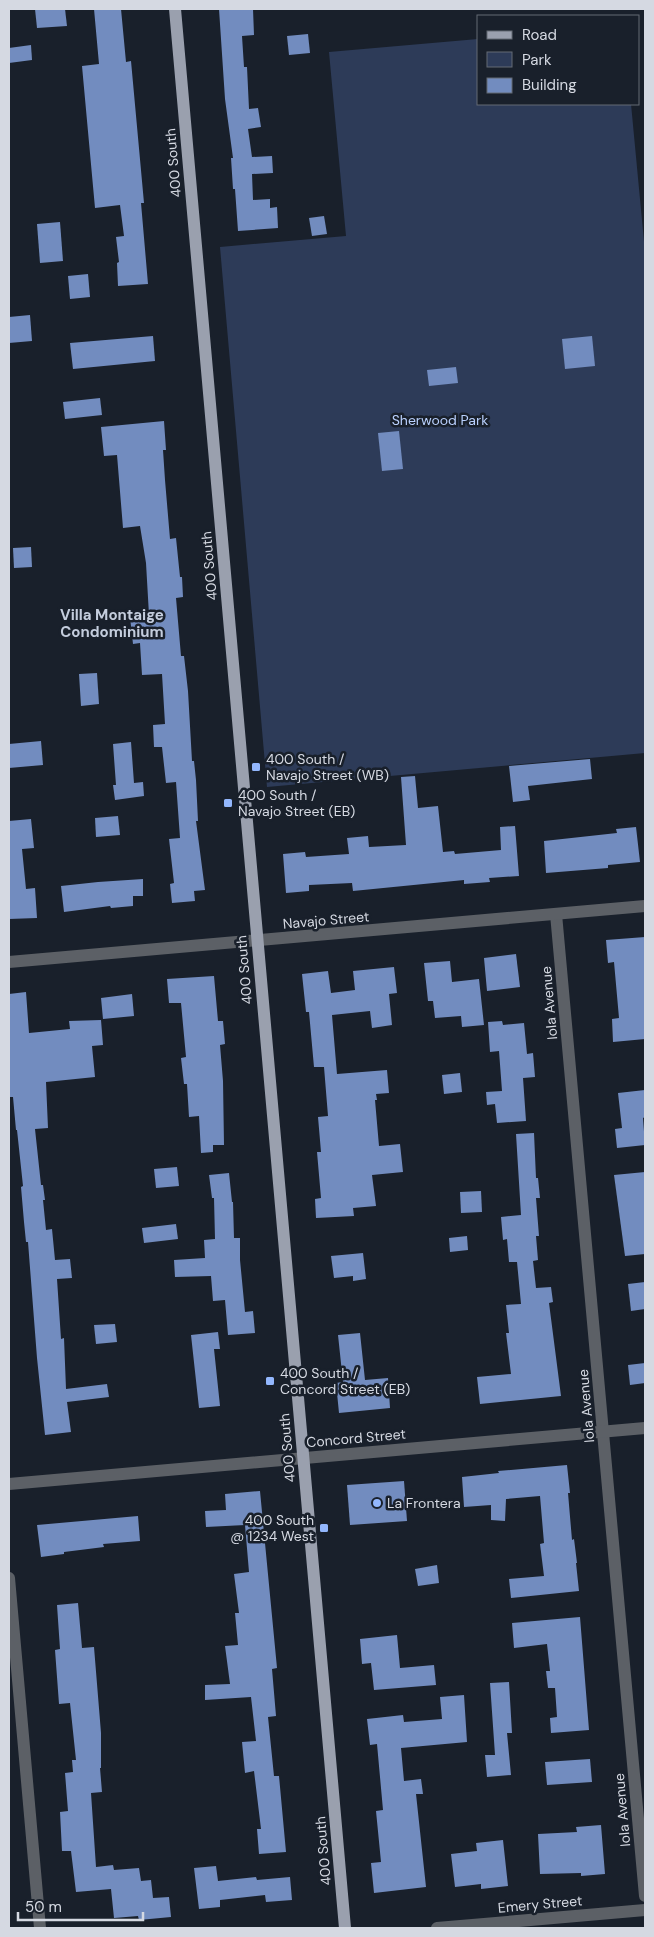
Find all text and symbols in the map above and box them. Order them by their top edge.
legend [477,15,639,105]
text: Road [522,25,557,45]
text: Park [522,50,552,70]
text: Building [522,75,577,95]
street label: 400 South [161,128,185,198]
park label: Sherwood Park [392,411,488,429]
street label: 400 South [197,531,221,601]
district label: Villa Montaige Condominium [60,605,164,642]
place label: 400 South / Navajo Street (WB) [266,750,389,784]
marker: 400 South / Navajo Street (WB) [250,761,262,773]
place label: 400 South / Navajo Street (EB) [238,786,355,820]
marker: 400 South / Navajo Street (EB) [222,797,234,809]
street label: Navajo Street [282,907,370,933]
street label: 400 South [232,935,256,1005]
street label: Iola Avenue [537,966,561,1040]
place label: 400 South / Concord Street (EB) [280,1364,410,1398]
street label: Iola Avenue [574,1369,598,1443]
marker: 400 South / Concord Street (EB) [264,1375,276,1387]
street label: 400 South [275,1413,299,1483]
street label: Concord Street [306,1425,406,1451]
place label: La Frontera [387,1494,461,1512]
marker: La Frontera [371,1497,383,1509]
place label: 400 South @ 1234 West [230,1511,314,1545]
marker: 400 South @ 1234 West [318,1522,330,1534]
street label: Iola Avenue [610,1773,634,1847]
street label: 400 South [311,1816,335,1886]
scale bar [18,1890,142,1922]
street label: Emery Street [497,1891,583,1917]
text: 50 m [25,1897,62,1917]

